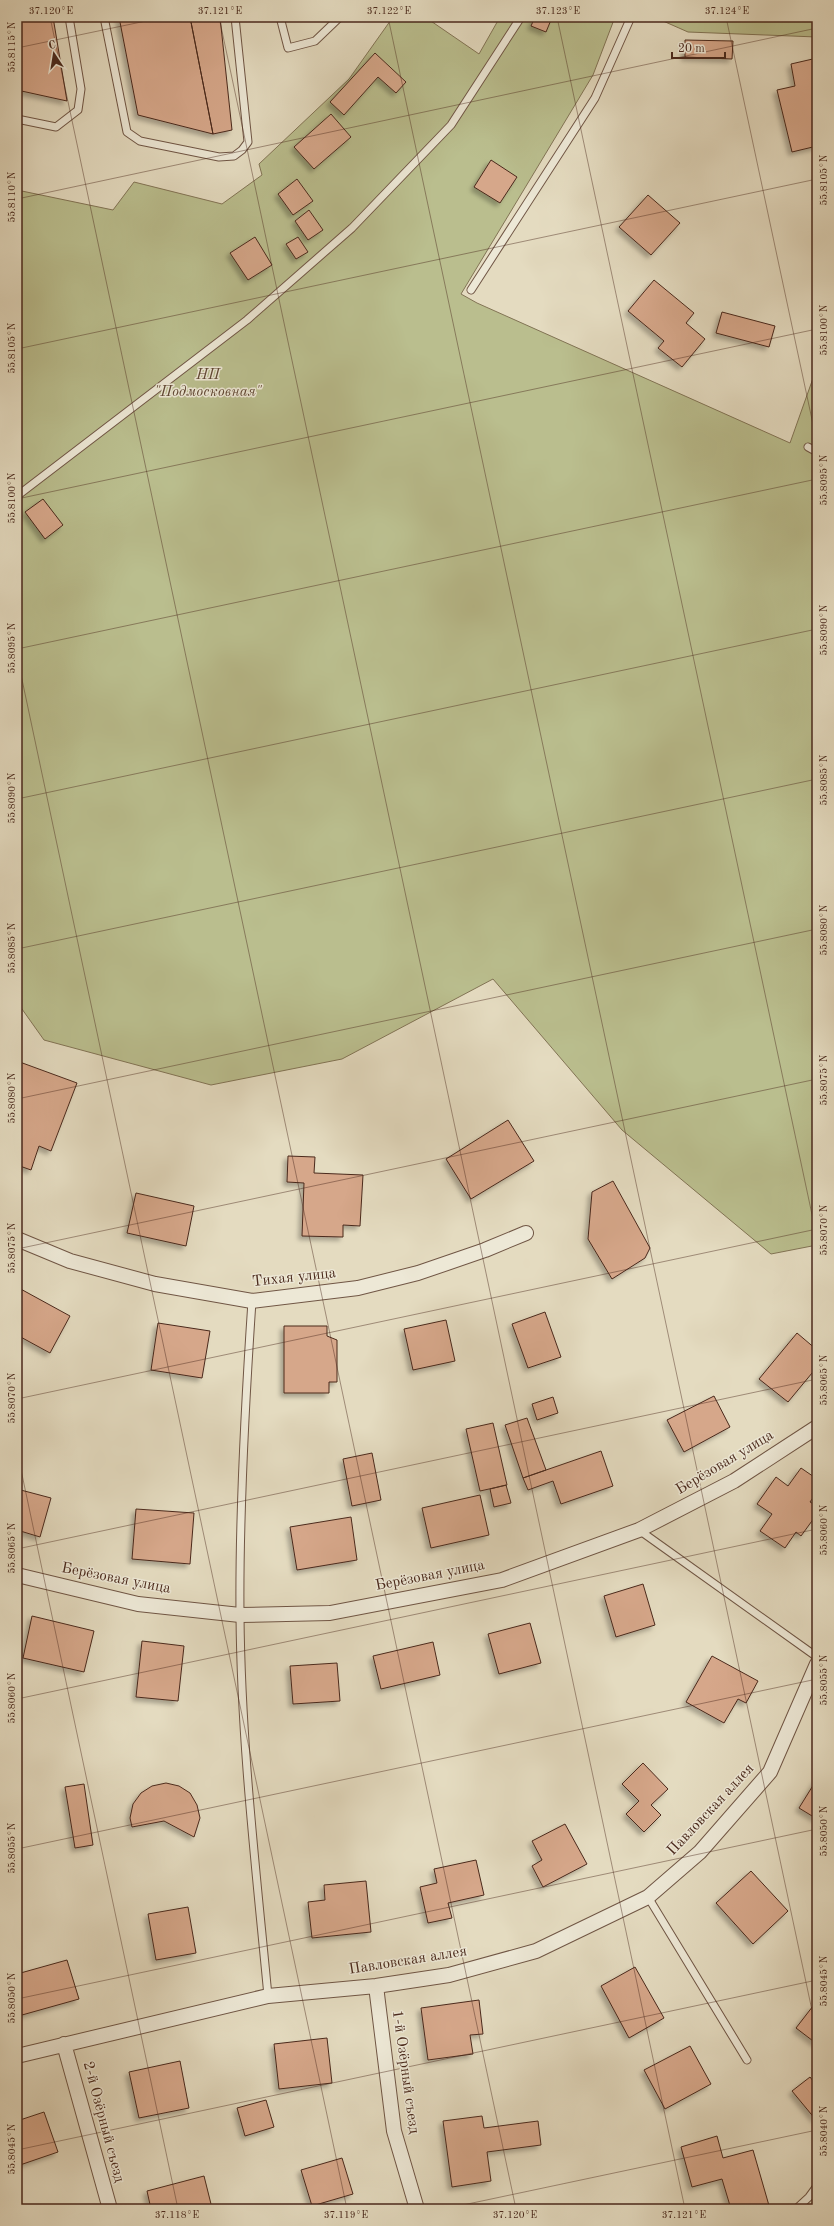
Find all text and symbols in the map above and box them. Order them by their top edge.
text: 37.120°E [29,6,73,16]
text: 37.121°E [198,6,242,16]
text: 37.122°E [367,6,411,16]
text: 37.123°E [536,6,580,16]
text: 37.124°E [705,6,749,16]
text: 55.8115°N [7,21,17,73]
north arrow [34,34,74,74]
scale bar [672,34,725,60]
text: С [48,40,57,52]
text: 20 m [678,43,705,55]
text: 55.8105°N [819,154,829,206]
text: 55.8110°N [7,171,17,223]
text: 55.8100°N [819,304,829,356]
text: 55.8105°N [7,322,17,374]
park label: НП "Подмосковная" [154,368,263,400]
text: 55.8095°N [819,454,829,506]
text: 55.8100°N [7,472,17,524]
text: 55.8090°N [819,604,829,656]
text: 55.8095°N [7,622,17,674]
text: 55.8085°N [819,754,829,806]
text: 55.8090°N [7,772,17,824]
text: 55.8080°N [819,904,829,956]
text: 55.8085°N [7,922,17,974]
text: 55.8075°N [819,1054,829,1106]
text: 55.8080°N [7,1072,17,1124]
text: 55.8070°N [819,1204,829,1256]
text: 55.8075°N [7,1222,17,1274]
street label: Тихая улица [251,1266,337,1290]
text: 55.8065°N [819,1354,829,1406]
text: 55.8070°N [7,1372,17,1424]
street label: Берёзовая улица [674,1428,777,1498]
text: 55.8060°N [819,1504,829,1556]
text: 55.8065°N [7,1522,17,1574]
street label: Берёзовая улица [374,1558,487,1594]
street label: Берёзовая улица [60,1561,173,1597]
text: 55.8055°N [819,1654,829,1706]
text: 55.8060°N [7,1672,17,1724]
street label: Павловская аллея [665,1761,757,1859]
text: 55.8050°N [819,1805,829,1857]
text: 55.8055°N [7,1822,17,1874]
street label: Павловская аллея [348,1944,468,1978]
text: 55.8045°N [819,1955,829,2007]
text: 55.8050°N [7,1972,17,2024]
street label: 1-й Озёрный съезд [389,2009,421,2135]
street label: 2-й Озёрный съезд [80,2060,127,2185]
text: 55.8040°N [819,2105,829,2157]
text: 55.8045°N [7,2123,17,2175]
text: 37.118°E [155,2210,199,2220]
text: 37.119°E [324,2210,368,2220]
text: 37.120°E [493,2210,537,2220]
text: 37.121°E [662,2210,706,2220]

